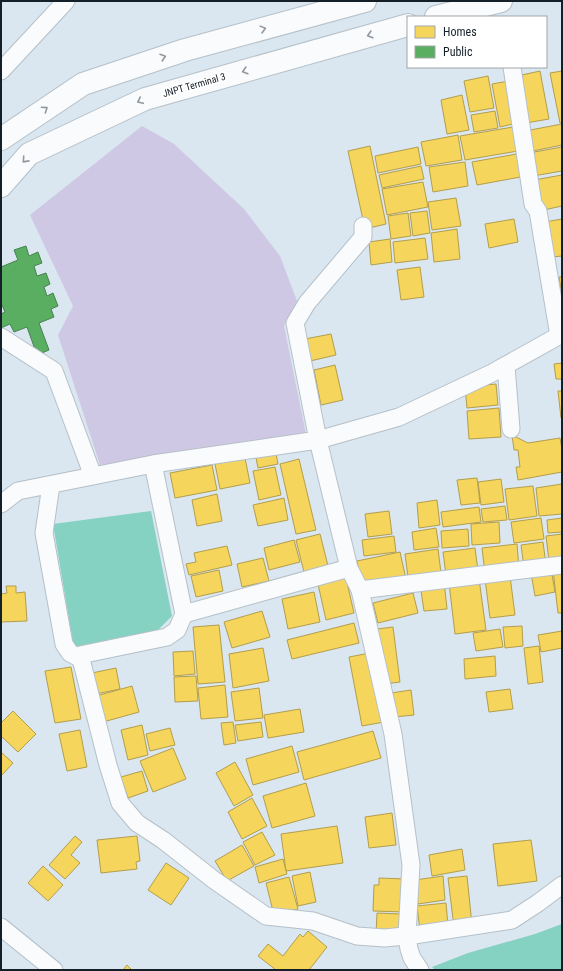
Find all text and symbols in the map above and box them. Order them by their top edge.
legend [407,16,547,68]
one-way arrow [260,25,266,33]
text: Homes [443,25,477,39]
one-way arrow [367,30,374,39]
text: Public [443,45,473,59]
one-way arrow [159,53,166,62]
one-way arrow [242,66,249,74]
street label: JNPT Terminal 3 [161,71,227,99]
one-way arrow [137,96,145,104]
one-way arrow [41,107,48,114]
one-way arrow [22,155,29,162]

